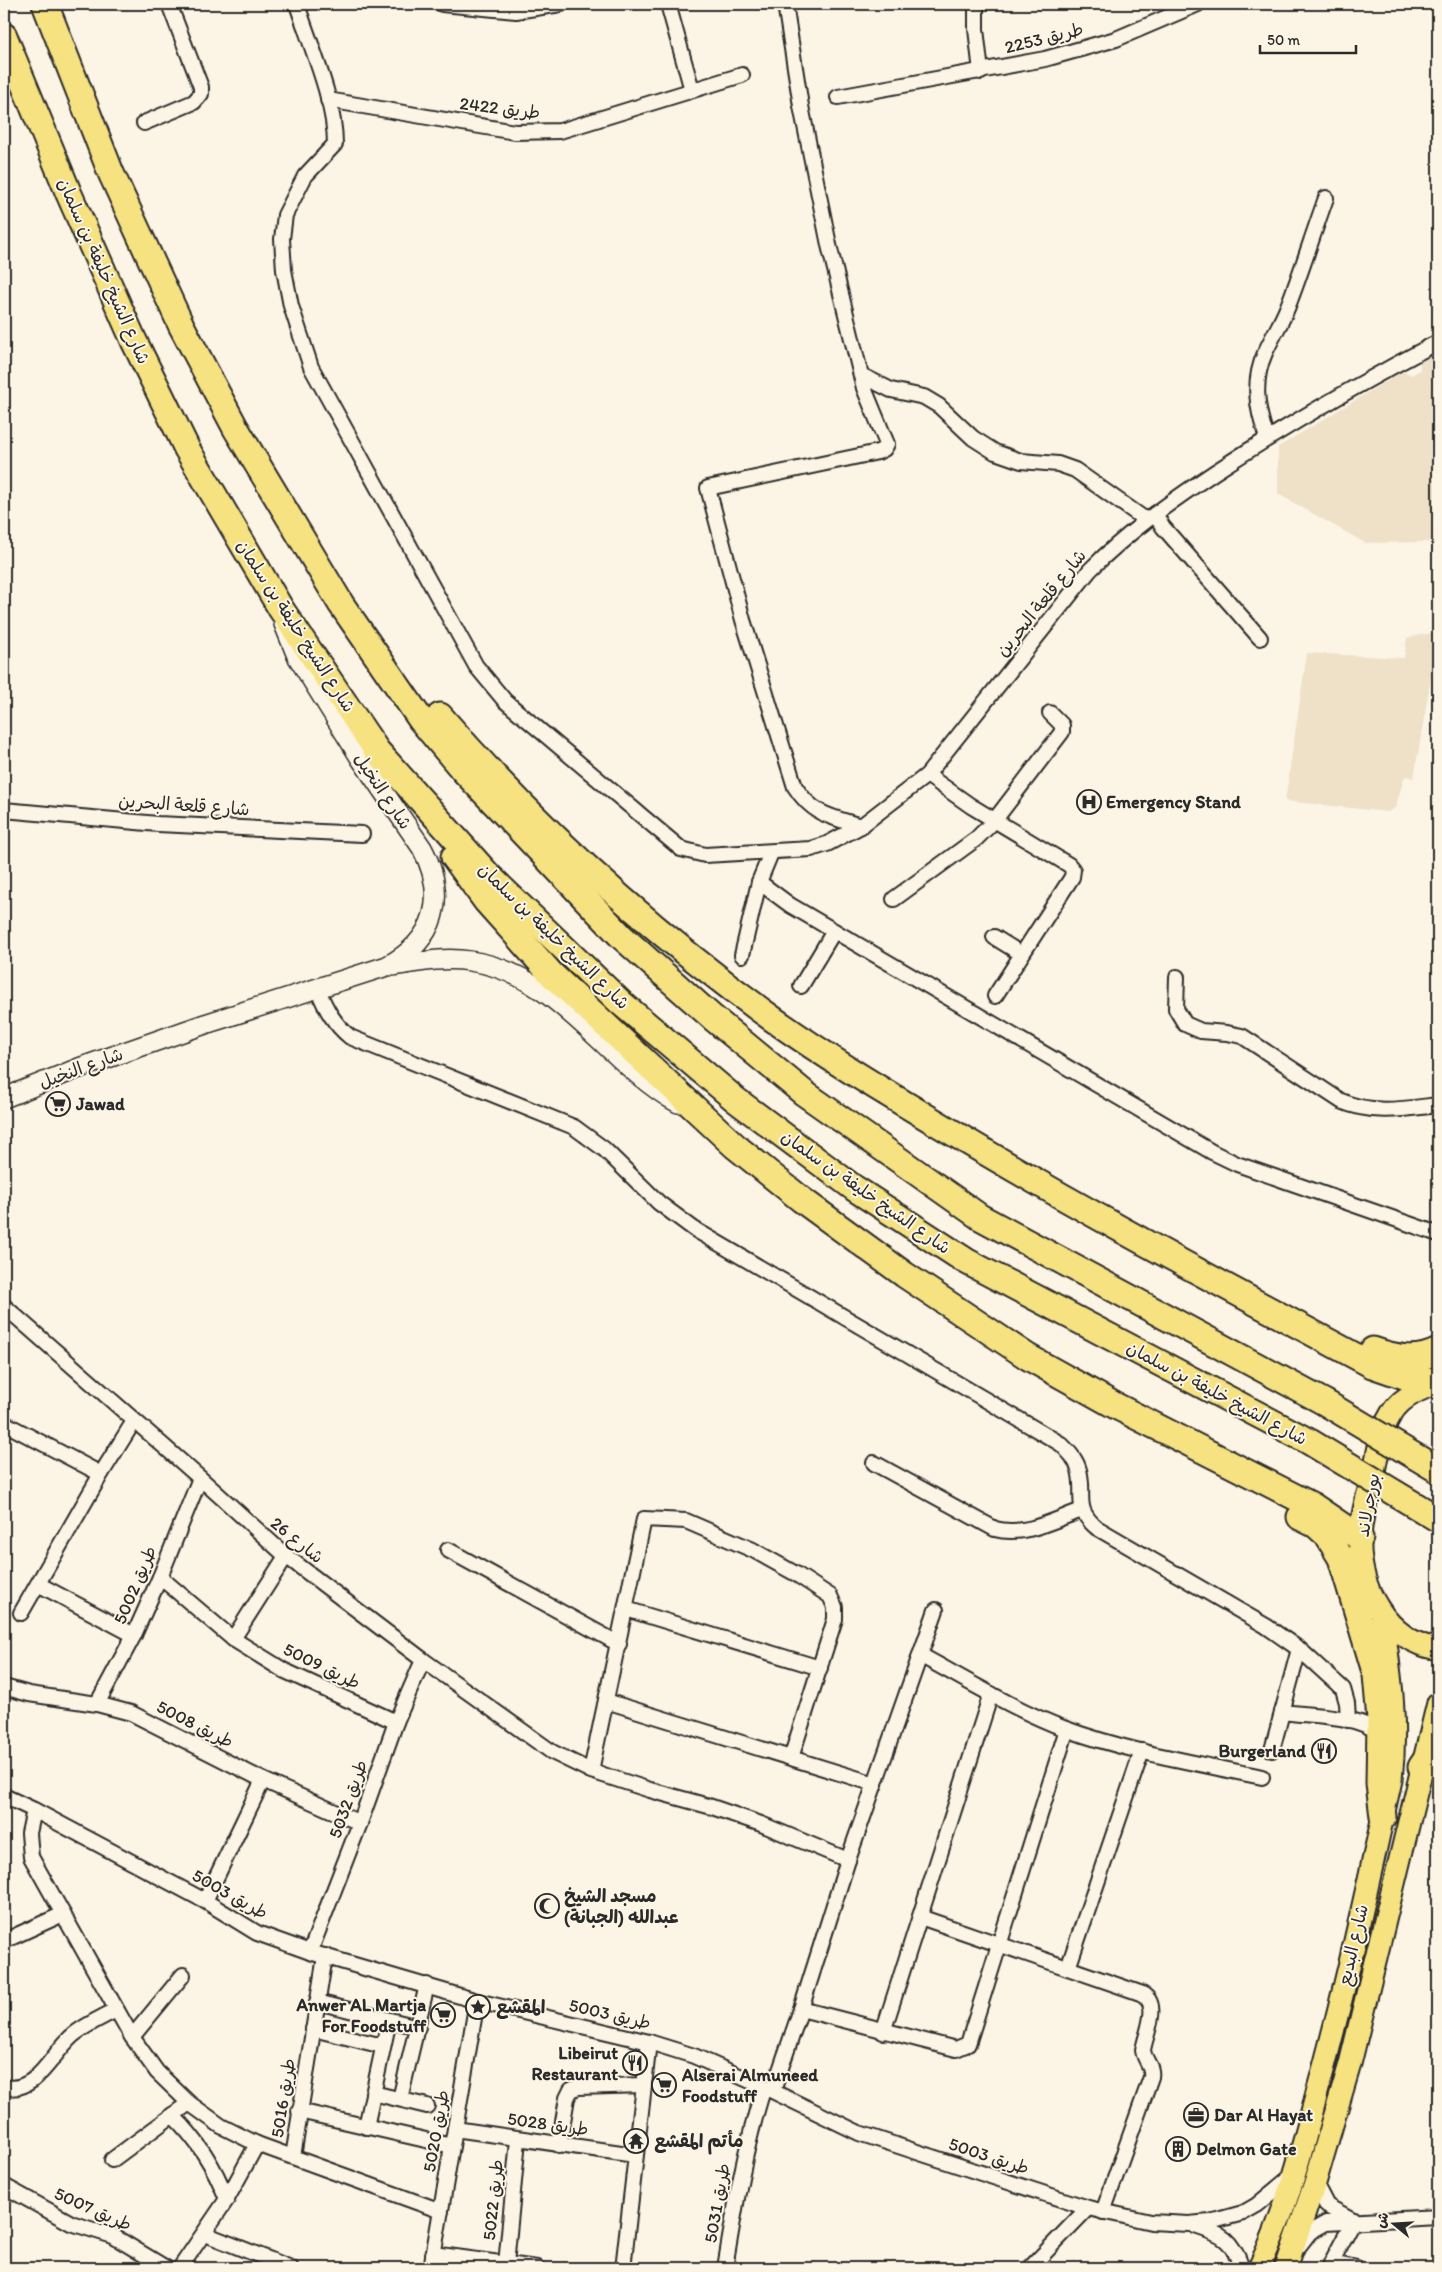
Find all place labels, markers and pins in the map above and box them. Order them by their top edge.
hospital icon: Emergency Stand [1076,789,1102,815]
place label: Emergency Stand [1106,791,1241,813]
supermarket icon: Jawad [45,1091,71,1117]
place label: Jawad [75,1093,125,1115]
restaurant icon: Burgerland [1311,1738,1337,1764]
place label: Burgerland [1219,1740,1306,1762]
place label: مسجد الشيخ عبدالله (الجبانة) [564,1885,679,1928]
mosque icon: مسجد الشيخ عبدالله (الجبانة) [534,1893,560,1919]
place label: Anwer AL Martja For Foodstuff [296,1994,427,2037]
place icon: المقشع [465,1994,491,2020]
place label: المقشع [496,1996,545,2020]
supermarket icon: Anwer AL Martja For Foodstuff [430,2002,456,2028]
place label: Libeirut Restaurant [532,2042,618,2085]
restaurant icon: Libeirut Restaurant [622,2050,648,2076]
place label: Alserai Almuneed Foodstuff [681,2064,819,2107]
supermarket icon: Alserai Almuneed Foodstuff [651,2072,677,2098]
office icon: Dar Al Hayat [1183,2102,1209,2128]
place label: Dar Al Hayat [1214,2104,1313,2126]
temple icon: مأتم المقشع [623,2128,649,2154]
place label: مأتم المقشع [654,2130,743,2155]
building icon: Delmon Gate [1165,2136,1191,2162]
place label: Delmon Gate [1196,2138,1297,2160]

